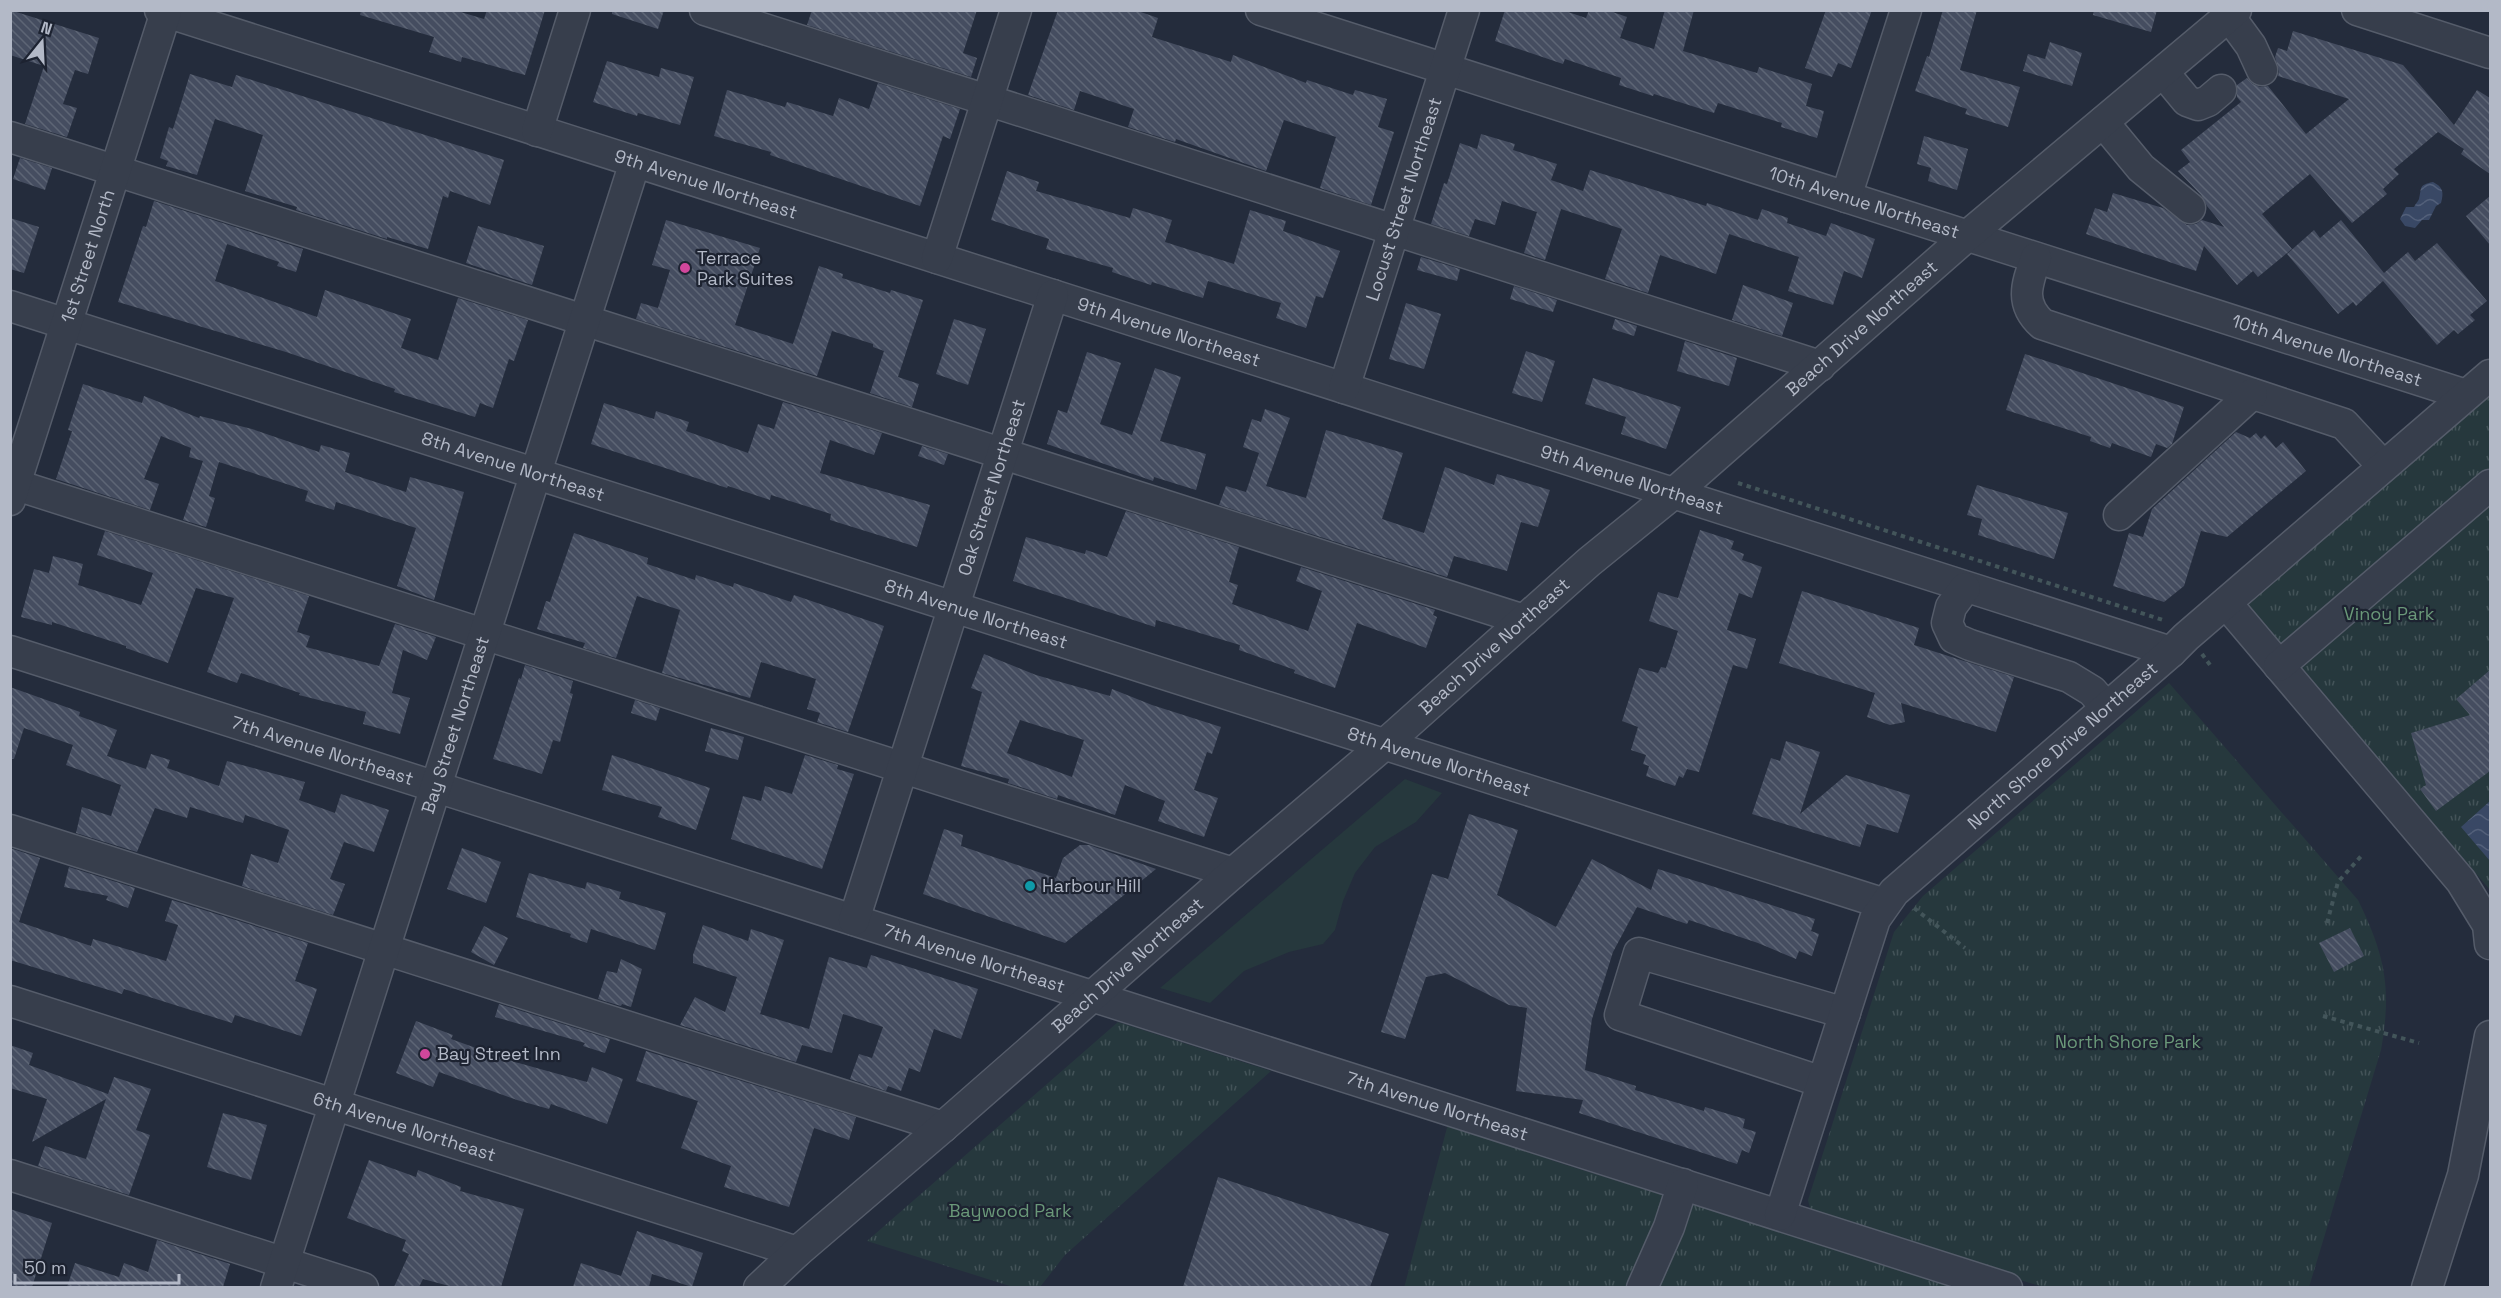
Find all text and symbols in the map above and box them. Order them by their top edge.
north arrow [12,12,72,72]
text: N [38,17,55,40]
street label: Locust Street Northeast [1360,94,1447,304]
street label: 9th Avenue Northeast [612,144,800,224]
street label: 10th Avenue Northeast [1766,161,1962,243]
street label: 1st Street North [55,186,120,326]
place label: Terrace Park Suites [697,246,794,290]
street label: Beach Drive Northeast [1781,255,1942,401]
marker: Terrace Park Suites [678,261,692,275]
street label: 9th Avenue Northeast [1075,292,1263,372]
street label: 10th Avenue Northeast [2229,309,2425,391]
street label: Oak Street Northeast [952,396,1030,578]
street label: 8th Avenue Northeast [419,426,608,506]
street label: 9th Avenue Northeast [1538,439,1726,519]
street label: Beach Drive Northeast [1414,573,1574,719]
street label: 8th Avenue Northeast [882,574,1071,654]
park label: Vinoy Park [2344,602,2435,625]
street label: Bay Street Northeast [416,633,494,816]
street label: North Shore Drive Northeast [1962,657,2162,834]
street label: 7th Avenue Northeast [229,710,417,790]
street label: 8th Avenue Northeast [1345,721,1534,801]
place label: Harbour Hill [1042,874,1141,897]
marker: Harbour Hill [1023,879,1037,893]
street label: Beach Drive Northeast [1047,892,1208,1038]
street label: 7th Avenue Northeast [880,918,1068,998]
park label: North Shore Park [2055,1030,2201,1053]
place label: Bay Street Inn [437,1042,561,1065]
marker: Bay Street Inn [418,1047,432,1061]
street label: 7th Avenue Northeast [1343,1066,1531,1146]
street label: 6th Avenue Northeast [310,1086,499,1166]
park label: Baywood Park [948,1199,1072,1222]
scale bar [15,1247,178,1285]
text: 50 m [24,1256,66,1279]

